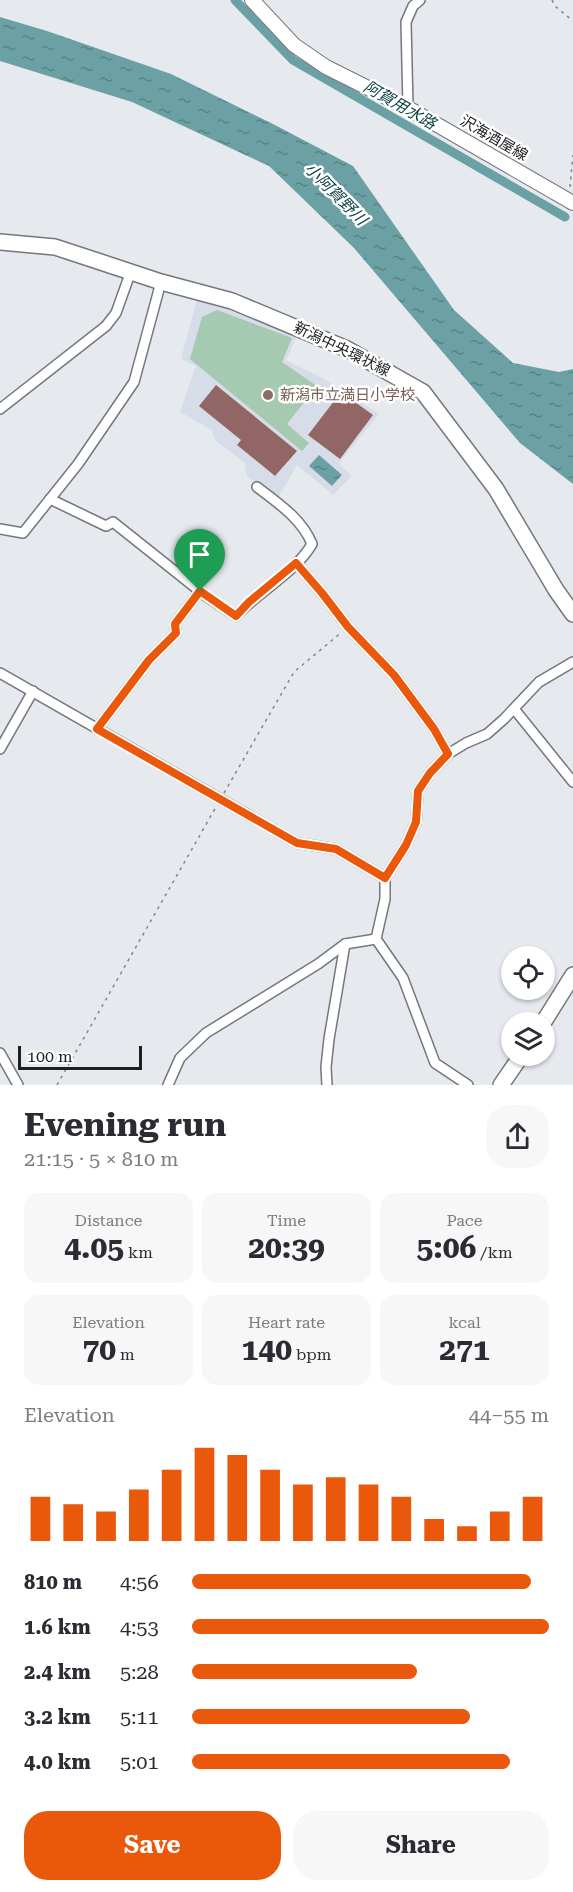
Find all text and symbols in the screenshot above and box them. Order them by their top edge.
water label: 阿賀用水路 [361,77,441,134]
street label: 沢海酒屋線 [457,111,531,165]
water label: 小阿賀野川 [301,159,372,230]
street label: 新潟中央環状線 [291,318,393,380]
place label: 新潟市立満日小学校 [280,386,415,404]
marker: 新潟市立満日小学校 [261,388,275,402]
pin [174,529,225,591]
icon: arrive [183,538,216,571]
map controls [501,946,555,1066]
button: locate [501,946,555,1000]
button: layers [501,1012,555,1066]
scale bar [18,1043,142,1070]
text: 100 m [27,1047,73,1066]
text: Evening run [24,1105,226,1144]
button: share [486,1105,549,1168]
text: 21:15 · 5 × 810 m [24,1147,179,1171]
text: Distance [75,1211,142,1230]
text: Time [267,1211,306,1230]
text: Pace [446,1211,483,1230]
text: 4.05 [64,1230,124,1265]
text: 20:39 [248,1230,325,1265]
text: 5:06 [416,1230,476,1265]
text: km [124,1243,153,1262]
text: /km [476,1243,513,1262]
text: Elevation [72,1313,145,1332]
text: Heart rate [248,1313,325,1332]
text: kcal [448,1313,481,1332]
text: 70 [82,1332,116,1367]
text: 140 [242,1332,292,1367]
text: 271 [439,1332,490,1367]
text: m [116,1345,135,1364]
text: bpm [292,1345,331,1364]
text: Elevation [24,1403,115,1427]
text: 44–55 m [469,1403,549,1427]
text: 810 m [24,1570,82,1594]
text: 4:56 [120,1570,159,1594]
text: 1.6 km [24,1615,91,1639]
text: 4:53 [120,1615,159,1639]
text: 2.4 km [24,1660,91,1684]
text: 5:28 [120,1660,159,1684]
text: 3.2 km [24,1705,91,1729]
text: 5:11 [120,1705,159,1729]
text: 4.0 km [24,1750,91,1774]
text: 5:01 [120,1750,159,1774]
button: Save [24,1811,281,1880]
button: Share [293,1811,549,1880]

